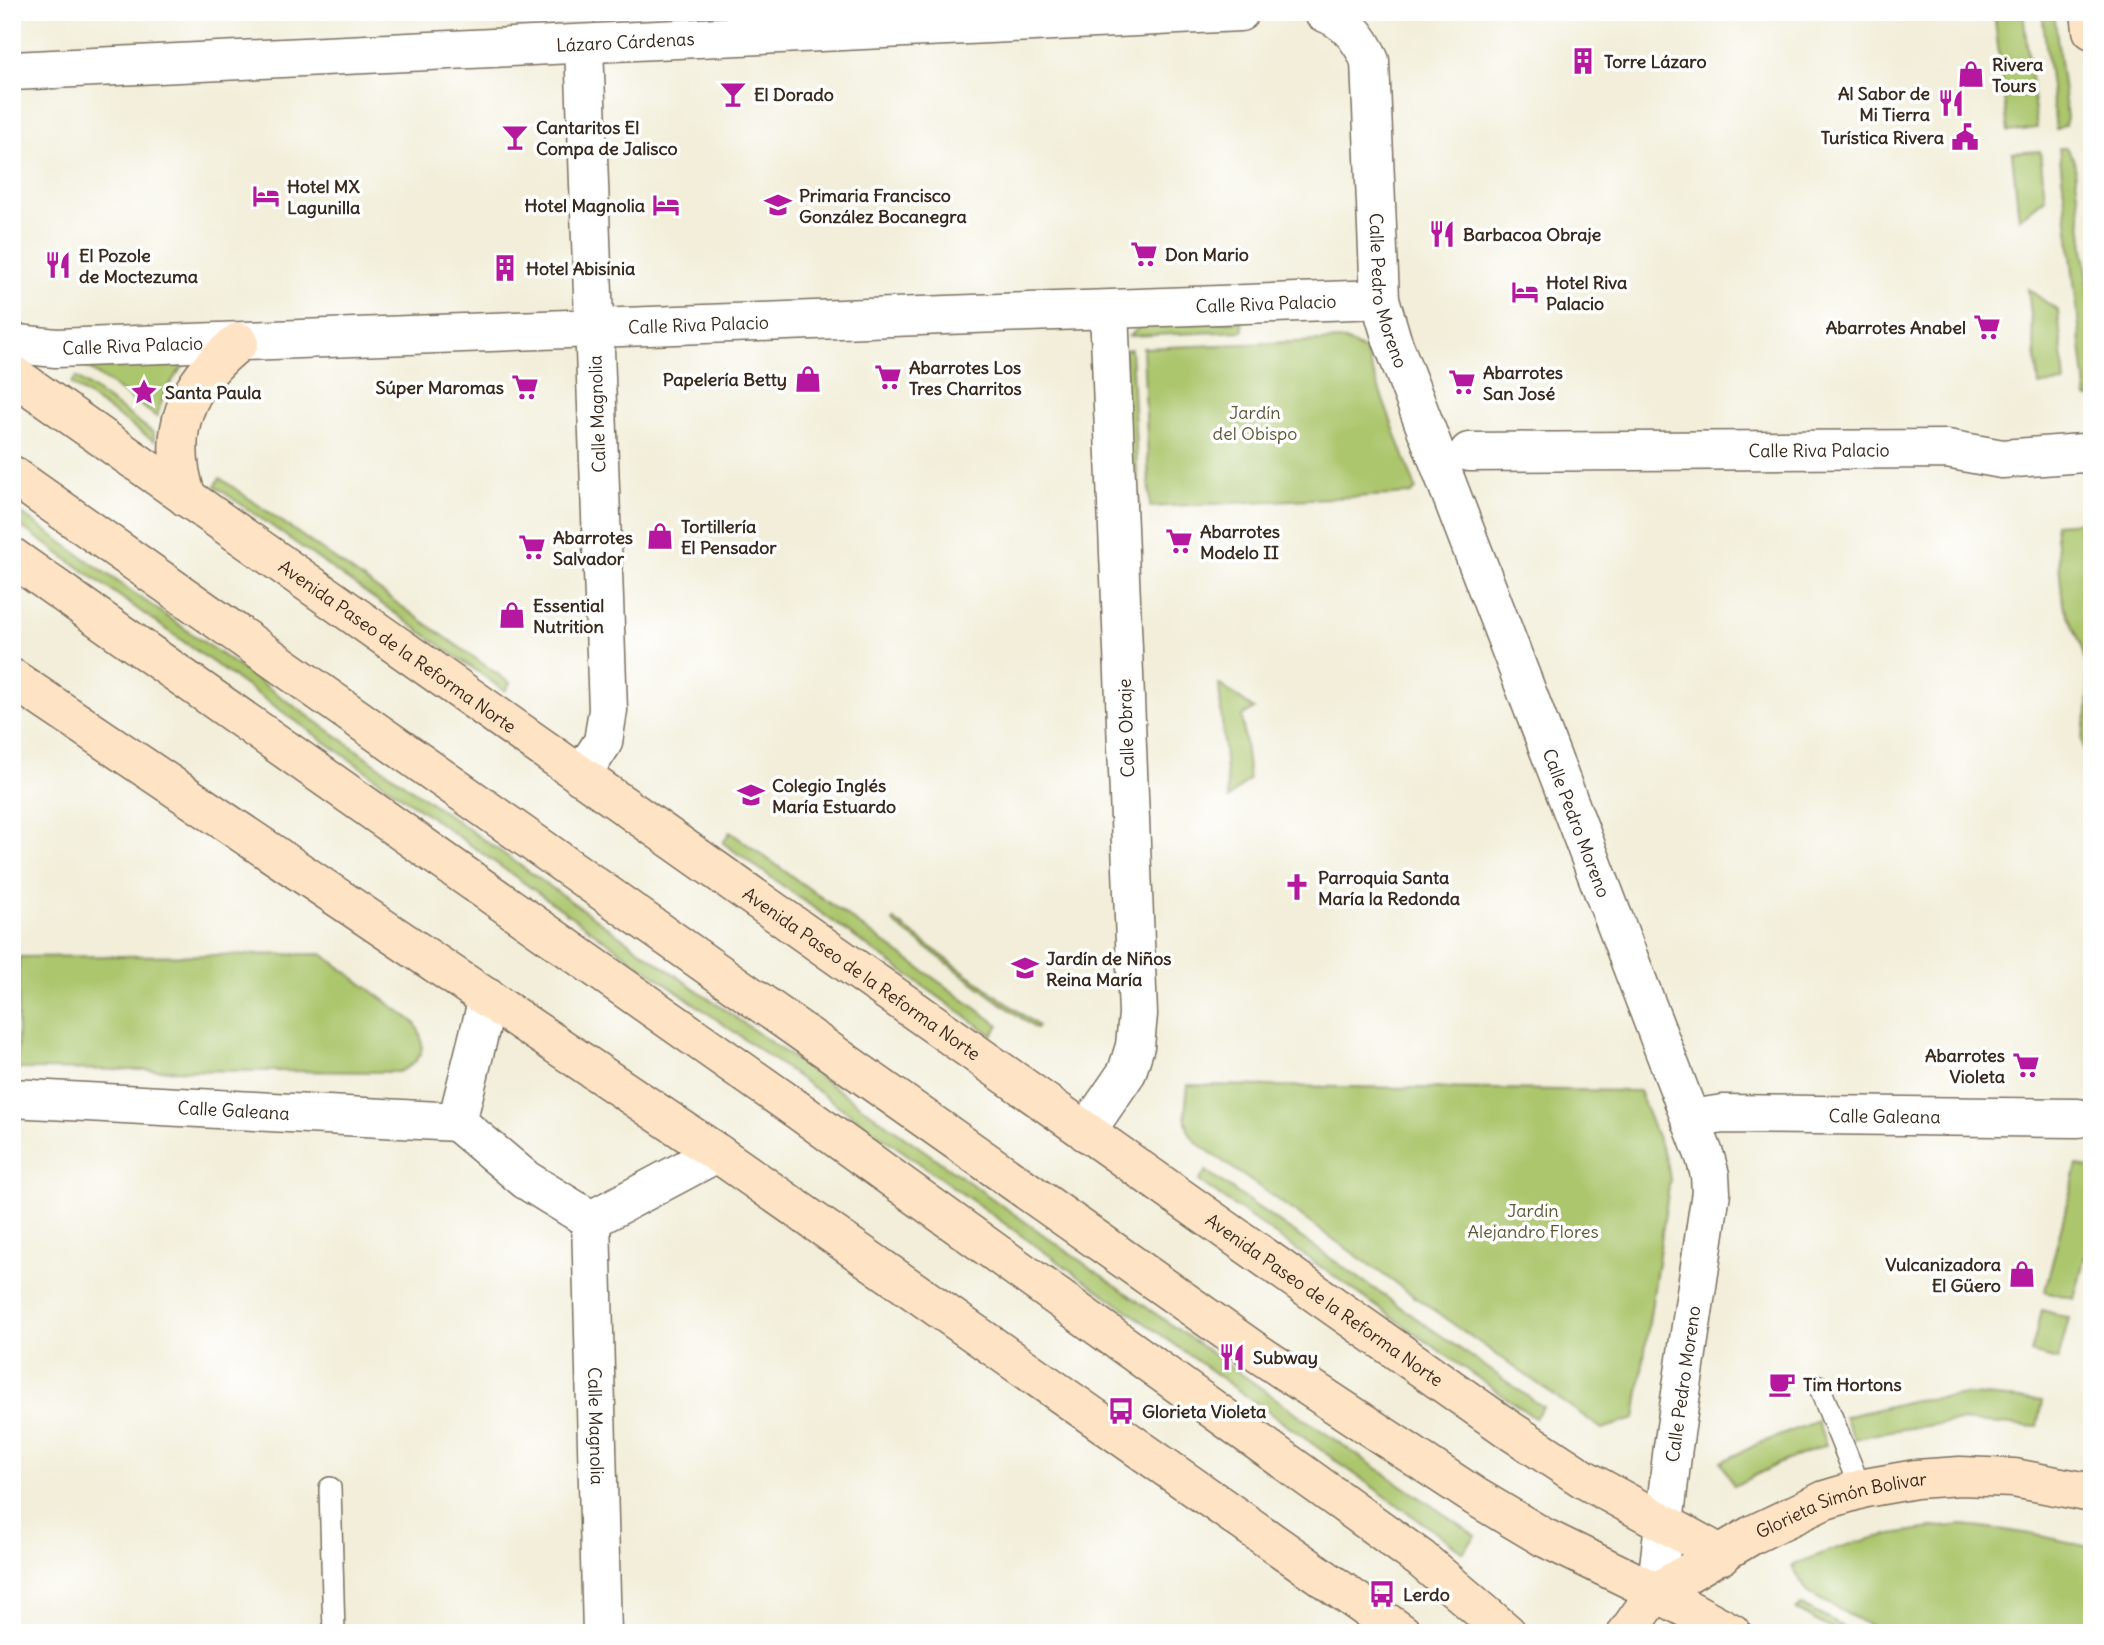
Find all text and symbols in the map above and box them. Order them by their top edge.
street label: Lázaro Cárdenas [556,27,695,56]
building icon: Torre Lázaro [1568,46,1598,76]
place label: Torre Lázaro [1604,50,1707,73]
place label: Rivera Tours [1992,53,2043,97]
shop icon: Rivera Tours [1956,59,1986,89]
bar icon: El Dorado [718,79,748,109]
place label: Al Sabor de Mi Tierra [1838,82,1930,126]
place label: El Dorado [754,83,834,106]
restaurant icon: Al Sabor de Mi Tierra [1936,88,1966,118]
place label: Cantaritos El Compa de Jalisco [536,116,678,160]
bar icon: Cantaritos El Compa de Jalisco [500,122,530,152]
public building icon: Turística Rivera [1950,122,1980,152]
place label: Turística Rivera [1821,126,1944,149]
place label: Hotel MX Lagunilla [287,175,360,219]
hotel icon: Hotel MX Lagunilla [251,181,281,211]
place label: Primaria Francisco González Bocanegra [799,184,967,228]
hotel icon: Hotel Magnolia [651,190,681,220]
school or university icon: Primaria Francisco González Bocanegra [763,190,793,220]
place label: Hotel Magnolia [525,194,645,217]
street label: Calle Pedro Moreno [1365,213,1413,371]
restaurant icon: Barbacoa Obraje [1427,219,1457,249]
place label: Barbacoa Obraje [1463,223,1602,246]
supermarket icon: Don Mario [1129,239,1159,269]
place label: Don Mario [1165,243,1249,266]
place label: El Pozole de Moctezuma [79,244,198,288]
restaurant icon: El Pozole de Moctezuma [43,250,73,280]
building icon: Hotel Abisinia [490,253,520,283]
place label: Hotel Abisinia [526,257,635,280]
place label: Hotel Riva Palacio [1546,271,1627,315]
hotel icon: Hotel Riva Palacio [1510,277,1540,307]
street label: Calle Riva Palacio [1195,289,1337,317]
street label: Calle Riva Palacio [627,310,769,338]
supermarket icon: Abarrotes Anabel [1972,312,2002,342]
place label: Abarrotes Anabel [1826,316,1966,339]
street label: Calle Riva Palacio [62,331,204,359]
street label: Calle Magnolia [583,355,611,473]
place label: Abarrotes Los Tres Charritos [909,356,1022,400]
place label: Abarrotes San José [1483,361,1563,405]
supermarket icon: Abarrotes Los Tres Charritos [873,362,903,392]
shop icon: Papelería Betty [793,364,823,394]
supermarket icon: Abarrotes San José [1447,367,1477,397]
place label: Papelería Betty [663,368,787,391]
supermarket icon: Súper Maromas [510,372,540,402]
place label: Súper Maromas [376,376,504,399]
place icon: Santa Paula [129,377,159,407]
place label: Santa Paula [165,381,262,404]
park label: Jardín del Obispo [1213,401,1297,445]
street label: Calle Riva Palacio [1748,438,1890,462]
place label: Tortillería El Pensador [681,515,777,559]
place label: Abarrotes Modelo II [1200,520,1280,564]
shop icon: Tortillería El Pensador [645,521,675,551]
place label: Abarrotes Salvador [553,526,633,570]
supermarket icon: Abarrotes Modelo II [1164,526,1194,556]
supermarket icon: Abarrotes Salvador [517,532,547,562]
street label: Avenida Paseo de la Reforma Norte [275,554,521,738]
place label: Essential Nutrition [533,594,604,638]
shop icon: Essential Nutrition [497,600,527,630]
street label: Calle Obraje [1113,678,1139,778]
street label: Calle Pedro Moreno [1538,745,1616,901]
place label: Colegio Inglés María Estuardo [772,774,896,818]
school or university icon: Colegio Inglés María Estuardo [736,780,766,810]
place label: Parroquia Santa María la Redonda [1318,866,1460,910]
church icon: Parroquia Santa María la Redonda [1282,872,1312,902]
street label: Avenida Paseo de la Reforma Norte [739,882,985,1065]
place label: Jardín de Niños Reina María [1046,947,1171,991]
school or university icon: Jardín de Niños Reina María [1010,953,1040,983]
place label: Abarrotes Violeta [1925,1044,2005,1088]
supermarket icon: Abarrotes Violeta [2011,1050,2041,1080]
street label: Calle Galeana [177,1095,290,1124]
street label: Calle Galeana [1828,1104,1941,1128]
park label: Jardin Alejandro Flores [1467,1199,1599,1243]
street label: Avenida Paseo de la Reforma Norte [1201,1208,1448,1391]
place label: Vulcanizadora El Güero [1885,1253,2001,1297]
shop icon: Vulcanizadora El Güero [2007,1259,2037,1289]
street label: Calle Pedro Moreno [1661,1304,1705,1464]
restaurant icon: Subway [1217,1342,1247,1372]
place label: Subway [1253,1346,1318,1369]
street label: Calle Magnolia [583,1367,610,1485]
cafe icon: Tim Hortons [1767,1369,1797,1399]
place label: Tim Hortons [1803,1373,1902,1396]
bus stop icon: Glorieta Violeta [1106,1396,1136,1426]
place label: Glorieta Violeta [1142,1400,1266,1423]
street label: Glorieta Simón Bolivar [1752,1467,1928,1543]
bus stop icon: Lerdo [1367,1579,1397,1609]
place label: Lerdo [1403,1583,1450,1606]

